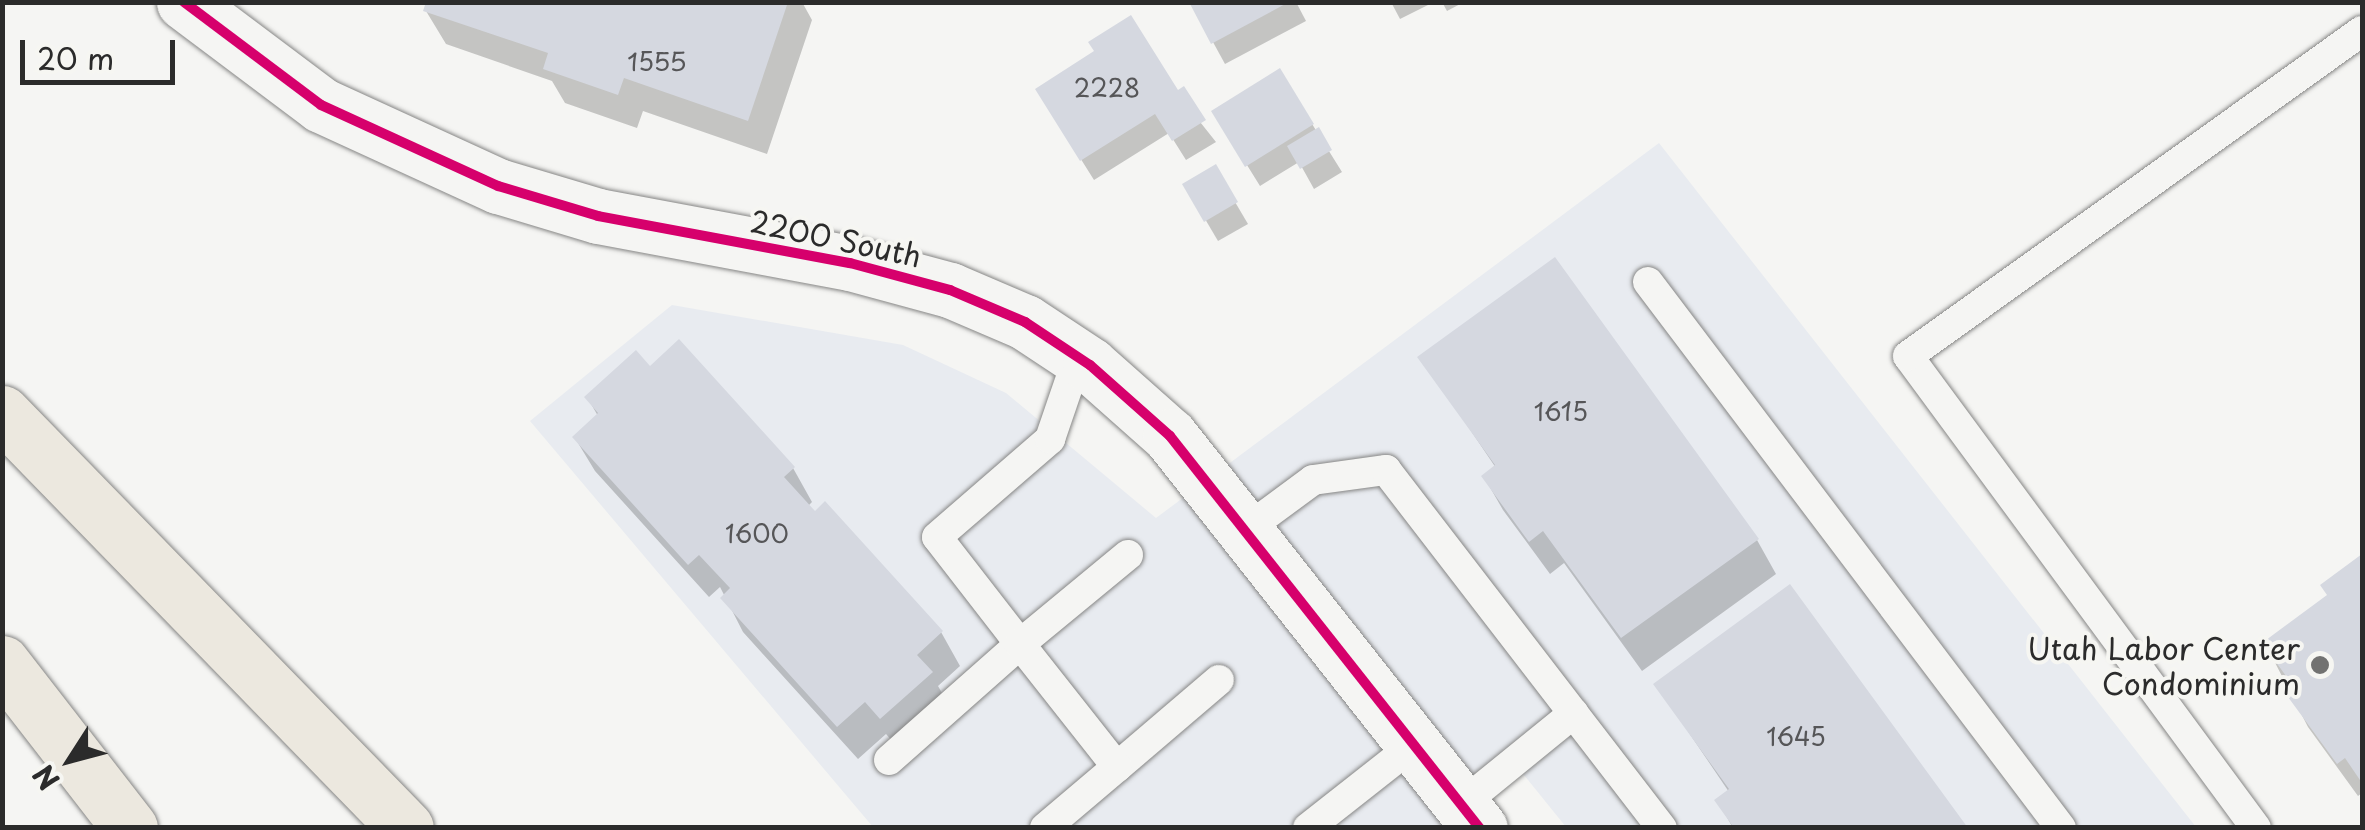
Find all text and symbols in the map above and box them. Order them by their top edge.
scale bar [25,20,180,82]
text: 20 m [37,35,114,80]
house number: 1555 [627,46,687,76]
house number: 2228 [1074,72,1140,102]
street label: 2200 South [746,202,926,274]
house number: 1615 [1534,396,1588,426]
house number: 1600 [725,518,789,548]
place label: Utah Labor Center Condominium [2025,630,2300,700]
marker: Utah Labor Center Condominium [2309,654,2331,676]
north arrow [20,710,120,810]
house number: 1645 [1766,721,1826,751]
text: N [21,756,69,800]

